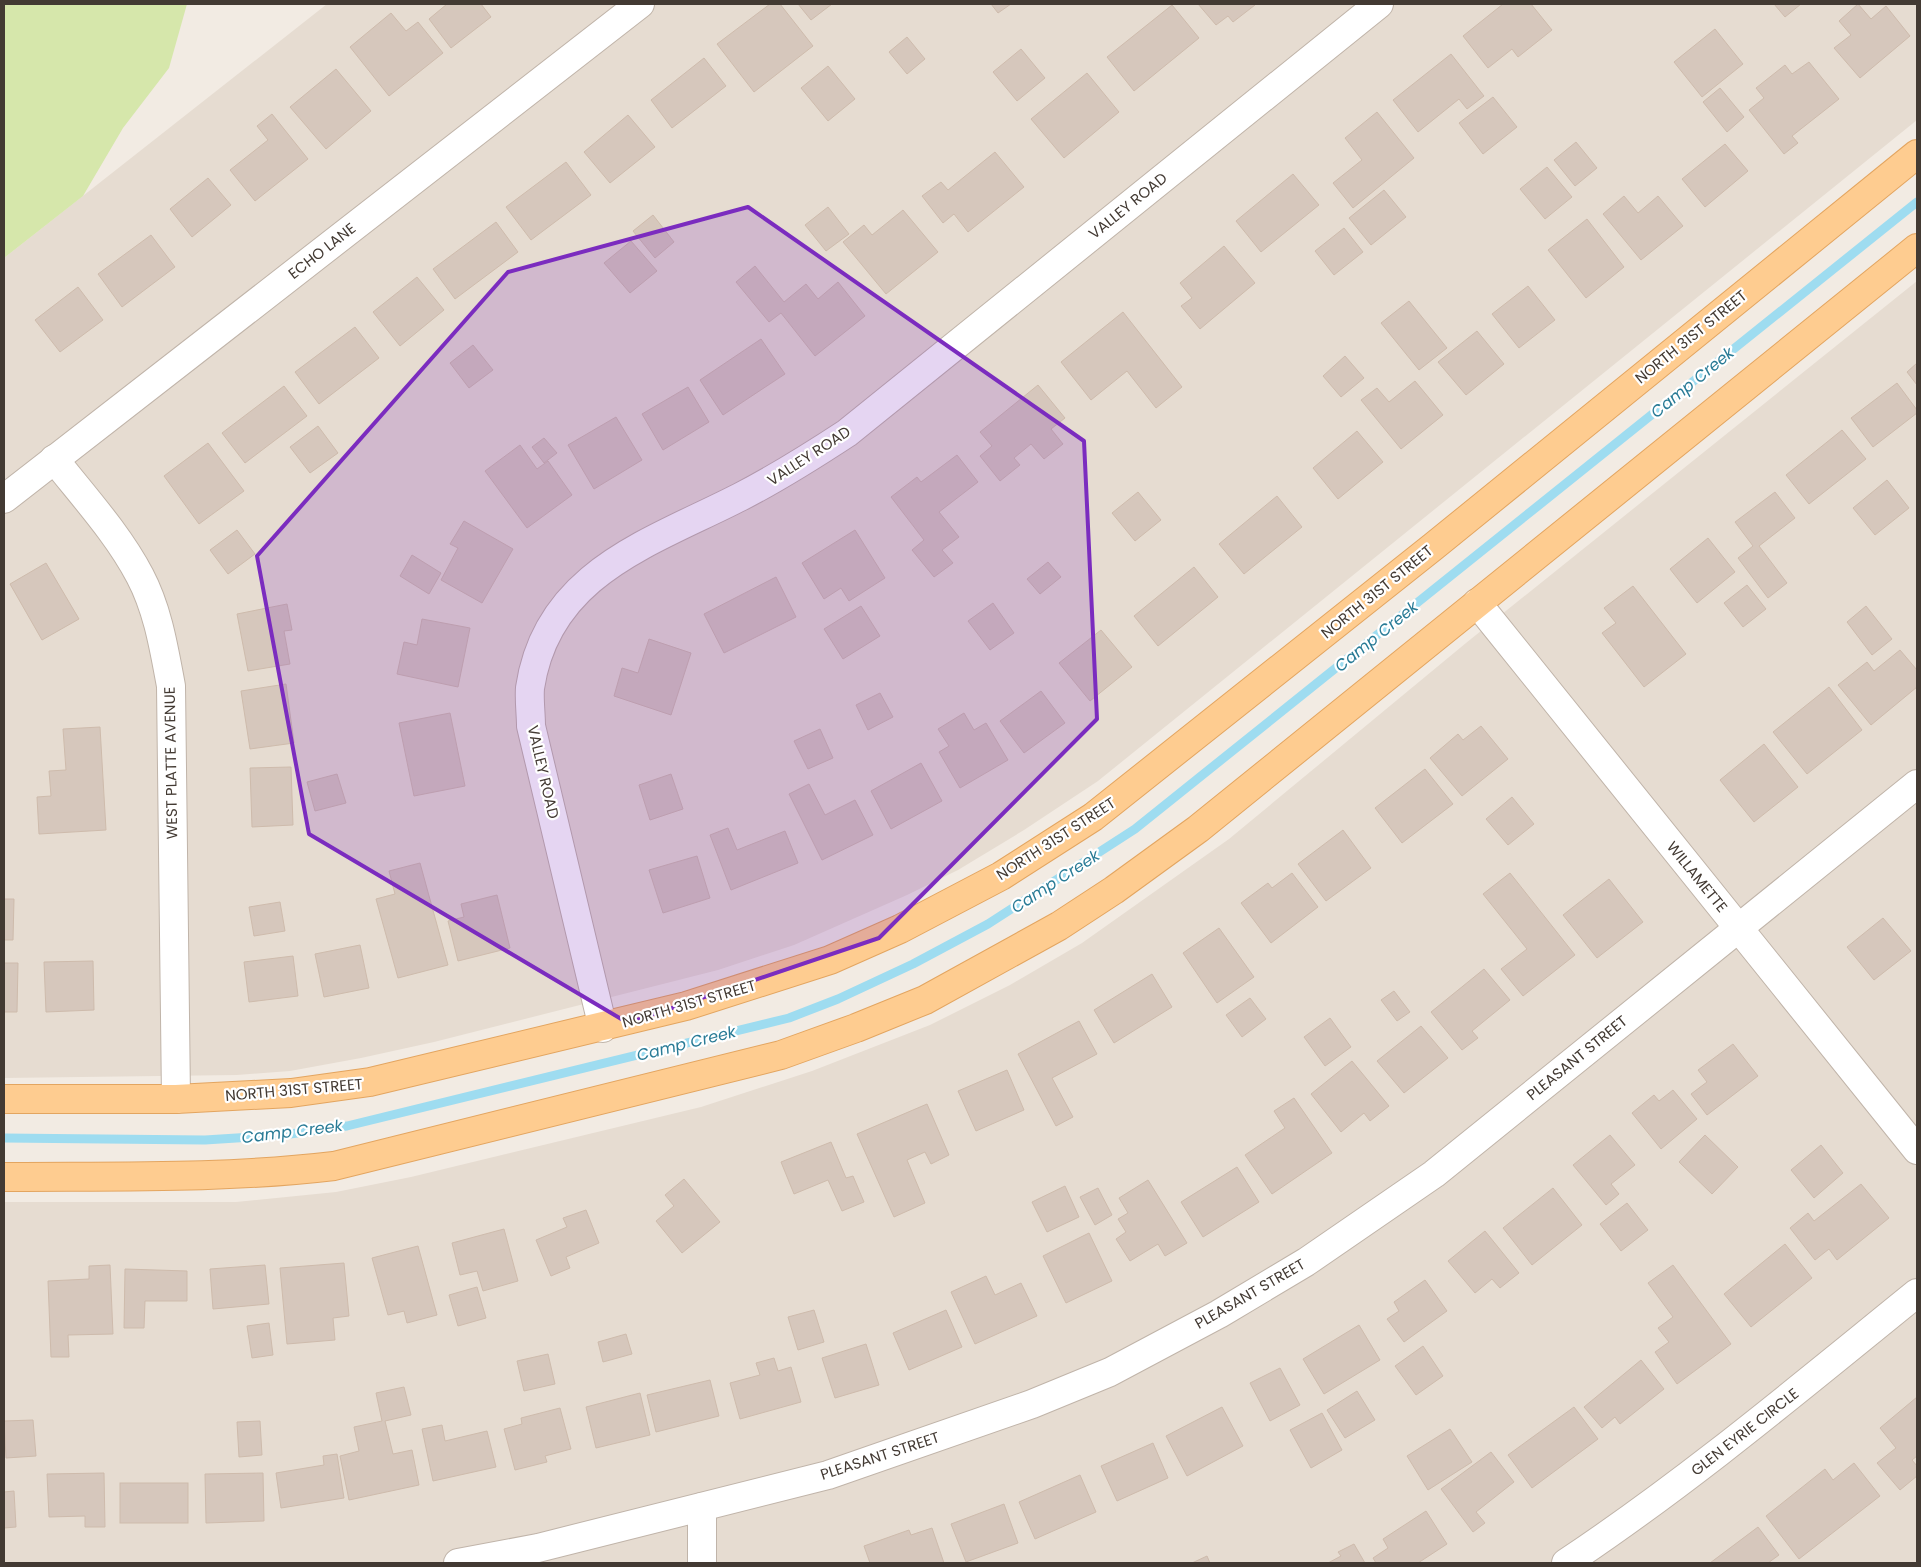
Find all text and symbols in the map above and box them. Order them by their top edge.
street label: VALLEY ROAD [1084,167,1171,244]
street label: ECHO LANE [284,218,360,284]
street label: NORTH 31ST STREET [1630,285,1751,388]
water label: Camp Creek [1646,341,1740,423]
street label: VALLEY ROAD [763,421,854,490]
street label: NORTH 31ST STREET [1316,540,1437,643]
water label: Camp Creek [1330,595,1424,677]
street label: WEST PLATTE AVENUE [159,686,182,840]
street label: VALLEY ROAD [523,723,564,821]
street label: NORTH 31ST STREET [992,792,1119,885]
street label: WILLAMETTE [1662,837,1733,917]
water label: Camp Creek [1006,844,1105,919]
street label: NORTH 31ST STREET [620,974,758,1033]
street label: PLEASANT STREET [1522,1010,1632,1105]
water label: Camp Creek [634,1020,739,1067]
street label: NORTH 31ST STREET [224,1073,364,1106]
water label: Camp Creek [240,1114,345,1149]
street label: PLEASANT STREET [1191,1253,1309,1334]
street label: GLEN EYRIE CIRCLE [1686,1383,1803,1480]
street label: PLEASANT STREET [818,1426,942,1485]

